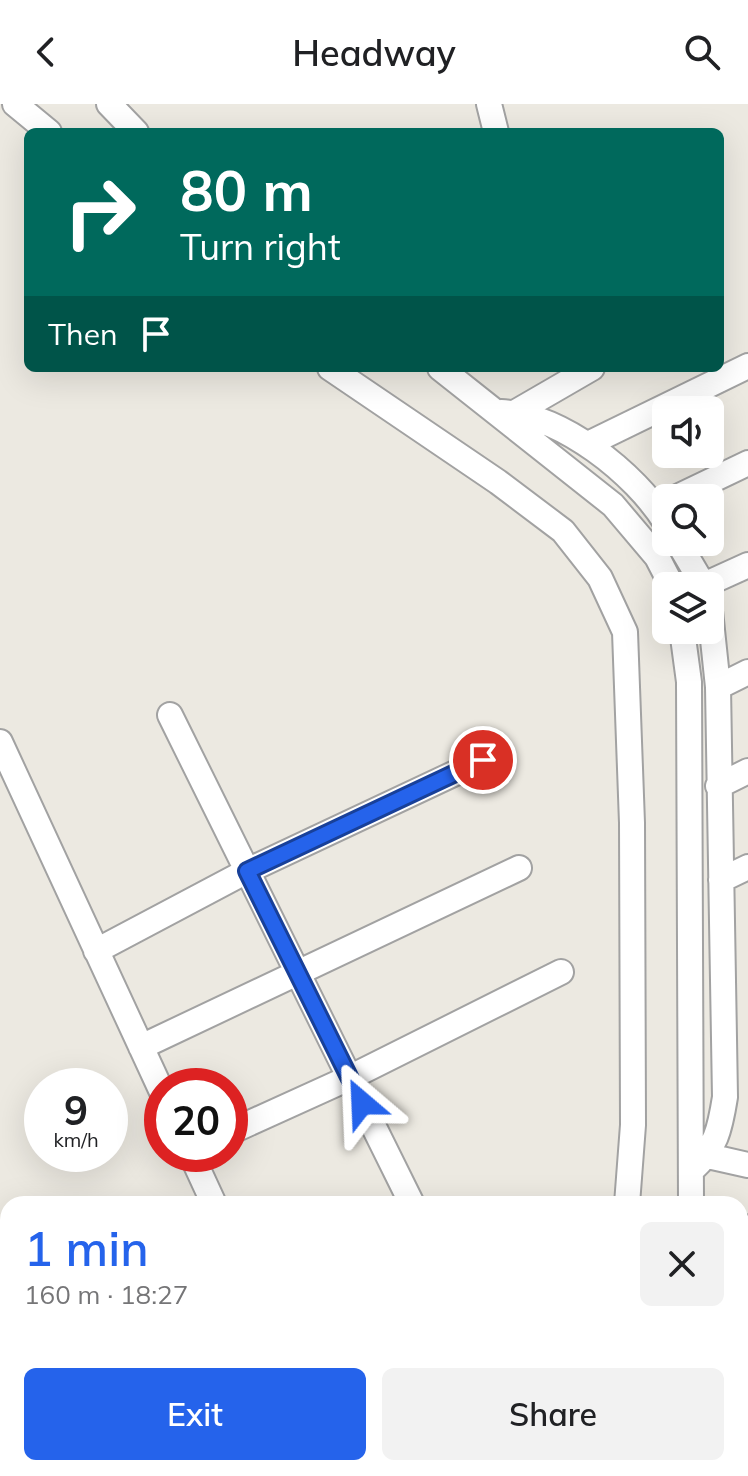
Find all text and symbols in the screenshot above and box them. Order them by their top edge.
icon: back [24,30,68,74]
text: Headway [292,30,456,75]
icon: search [680,30,724,74]
text: 80 m [180,155,313,225]
icon: right [48,160,152,264]
text: Turn right [180,224,341,269]
icon: arrive [134,312,178,356]
text: Then [48,315,118,353]
map controls [652,396,724,644]
button: sound [652,396,724,468]
button: search [652,484,724,556]
button: layers [652,572,724,644]
pin [449,726,517,794]
icon: arrive [461,738,505,782]
position arrow [320,1061,404,1145]
speed limit sign: 20 [144,1068,248,1172]
text: 9 [64,1085,88,1135]
text: km/h [53,1127,99,1152]
text: 1 min [24,1218,149,1278]
button: close [640,1222,724,1306]
text: 160 m · 18:27 [24,1278,188,1311]
button: Exit [24,1368,366,1460]
button: Share [382,1368,724,1460]

